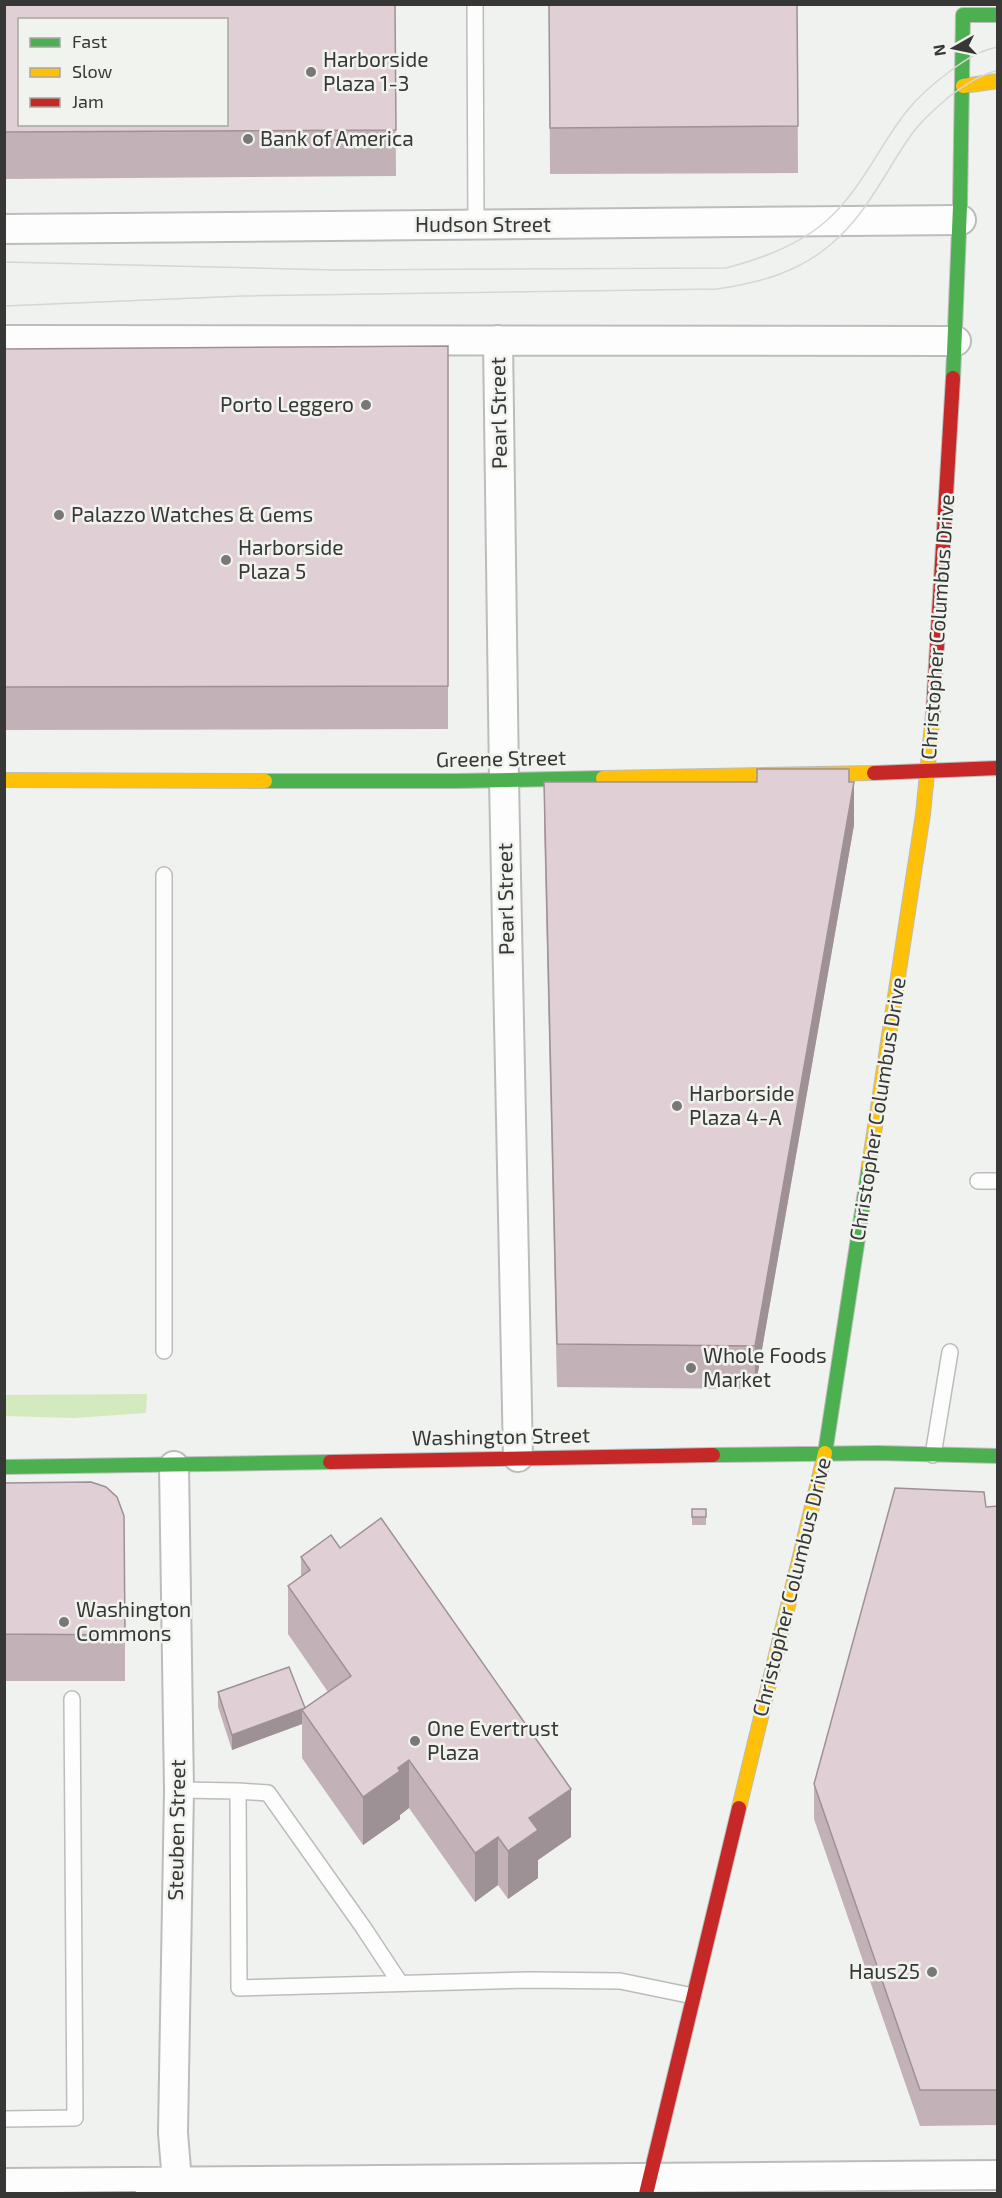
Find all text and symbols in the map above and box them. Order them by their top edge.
legend [18,18,228,126]
north arrow [924,18,984,78]
text: Fast [72,30,107,52]
text: N [928,43,949,58]
place label: Harborside Plaza 1-3 [323,46,428,95]
text: Slow [72,60,113,82]
marker: Harborside Plaza 1-3 [304,65,318,79]
text: Jam [72,90,104,112]
place label: Bank of America [260,125,414,150]
marker: Bank of America [241,132,255,146]
street label: Hudson Street [415,211,551,236]
street label: Pearl Street [484,357,511,469]
place label: Porto Leggero [220,391,354,416]
marker: Porto Leggero [359,398,373,412]
street label: Christopher Columbus Drive [915,493,958,761]
place label: Palazzo Watches & Gems [71,501,313,526]
marker: Palazzo Watches & Gems [52,508,66,522]
place label: Harborside Plaza 5 [238,534,343,583]
marker: Harborside Plaza 5 [219,553,233,567]
street label: Greene Street [436,744,566,771]
street label: Pearl Street [491,843,518,955]
street label: Christopher Columbus Drive [843,975,910,1242]
place label: Harborside Plaza 4-A [689,1080,794,1129]
marker: Harborside Plaza 4-A [670,1099,684,1113]
place label: Whole Foods Market [703,1342,827,1391]
marker: Whole Foods Market [684,1361,698,1375]
street label: Washington Street [412,1421,590,1450]
street label: Christopher Columbus Drive [746,1454,835,1719]
place label: Washington Commons [76,1596,191,1645]
marker: Washington Commons [57,1615,71,1629]
place label: One Evertrust Plaza [427,1715,559,1764]
marker: One Evertrust Plaza [408,1734,422,1748]
street label: Steuben Street [162,1759,189,1901]
place label: Haus25 [849,1958,920,1983]
marker: Haus25 [925,1965,939,1979]

